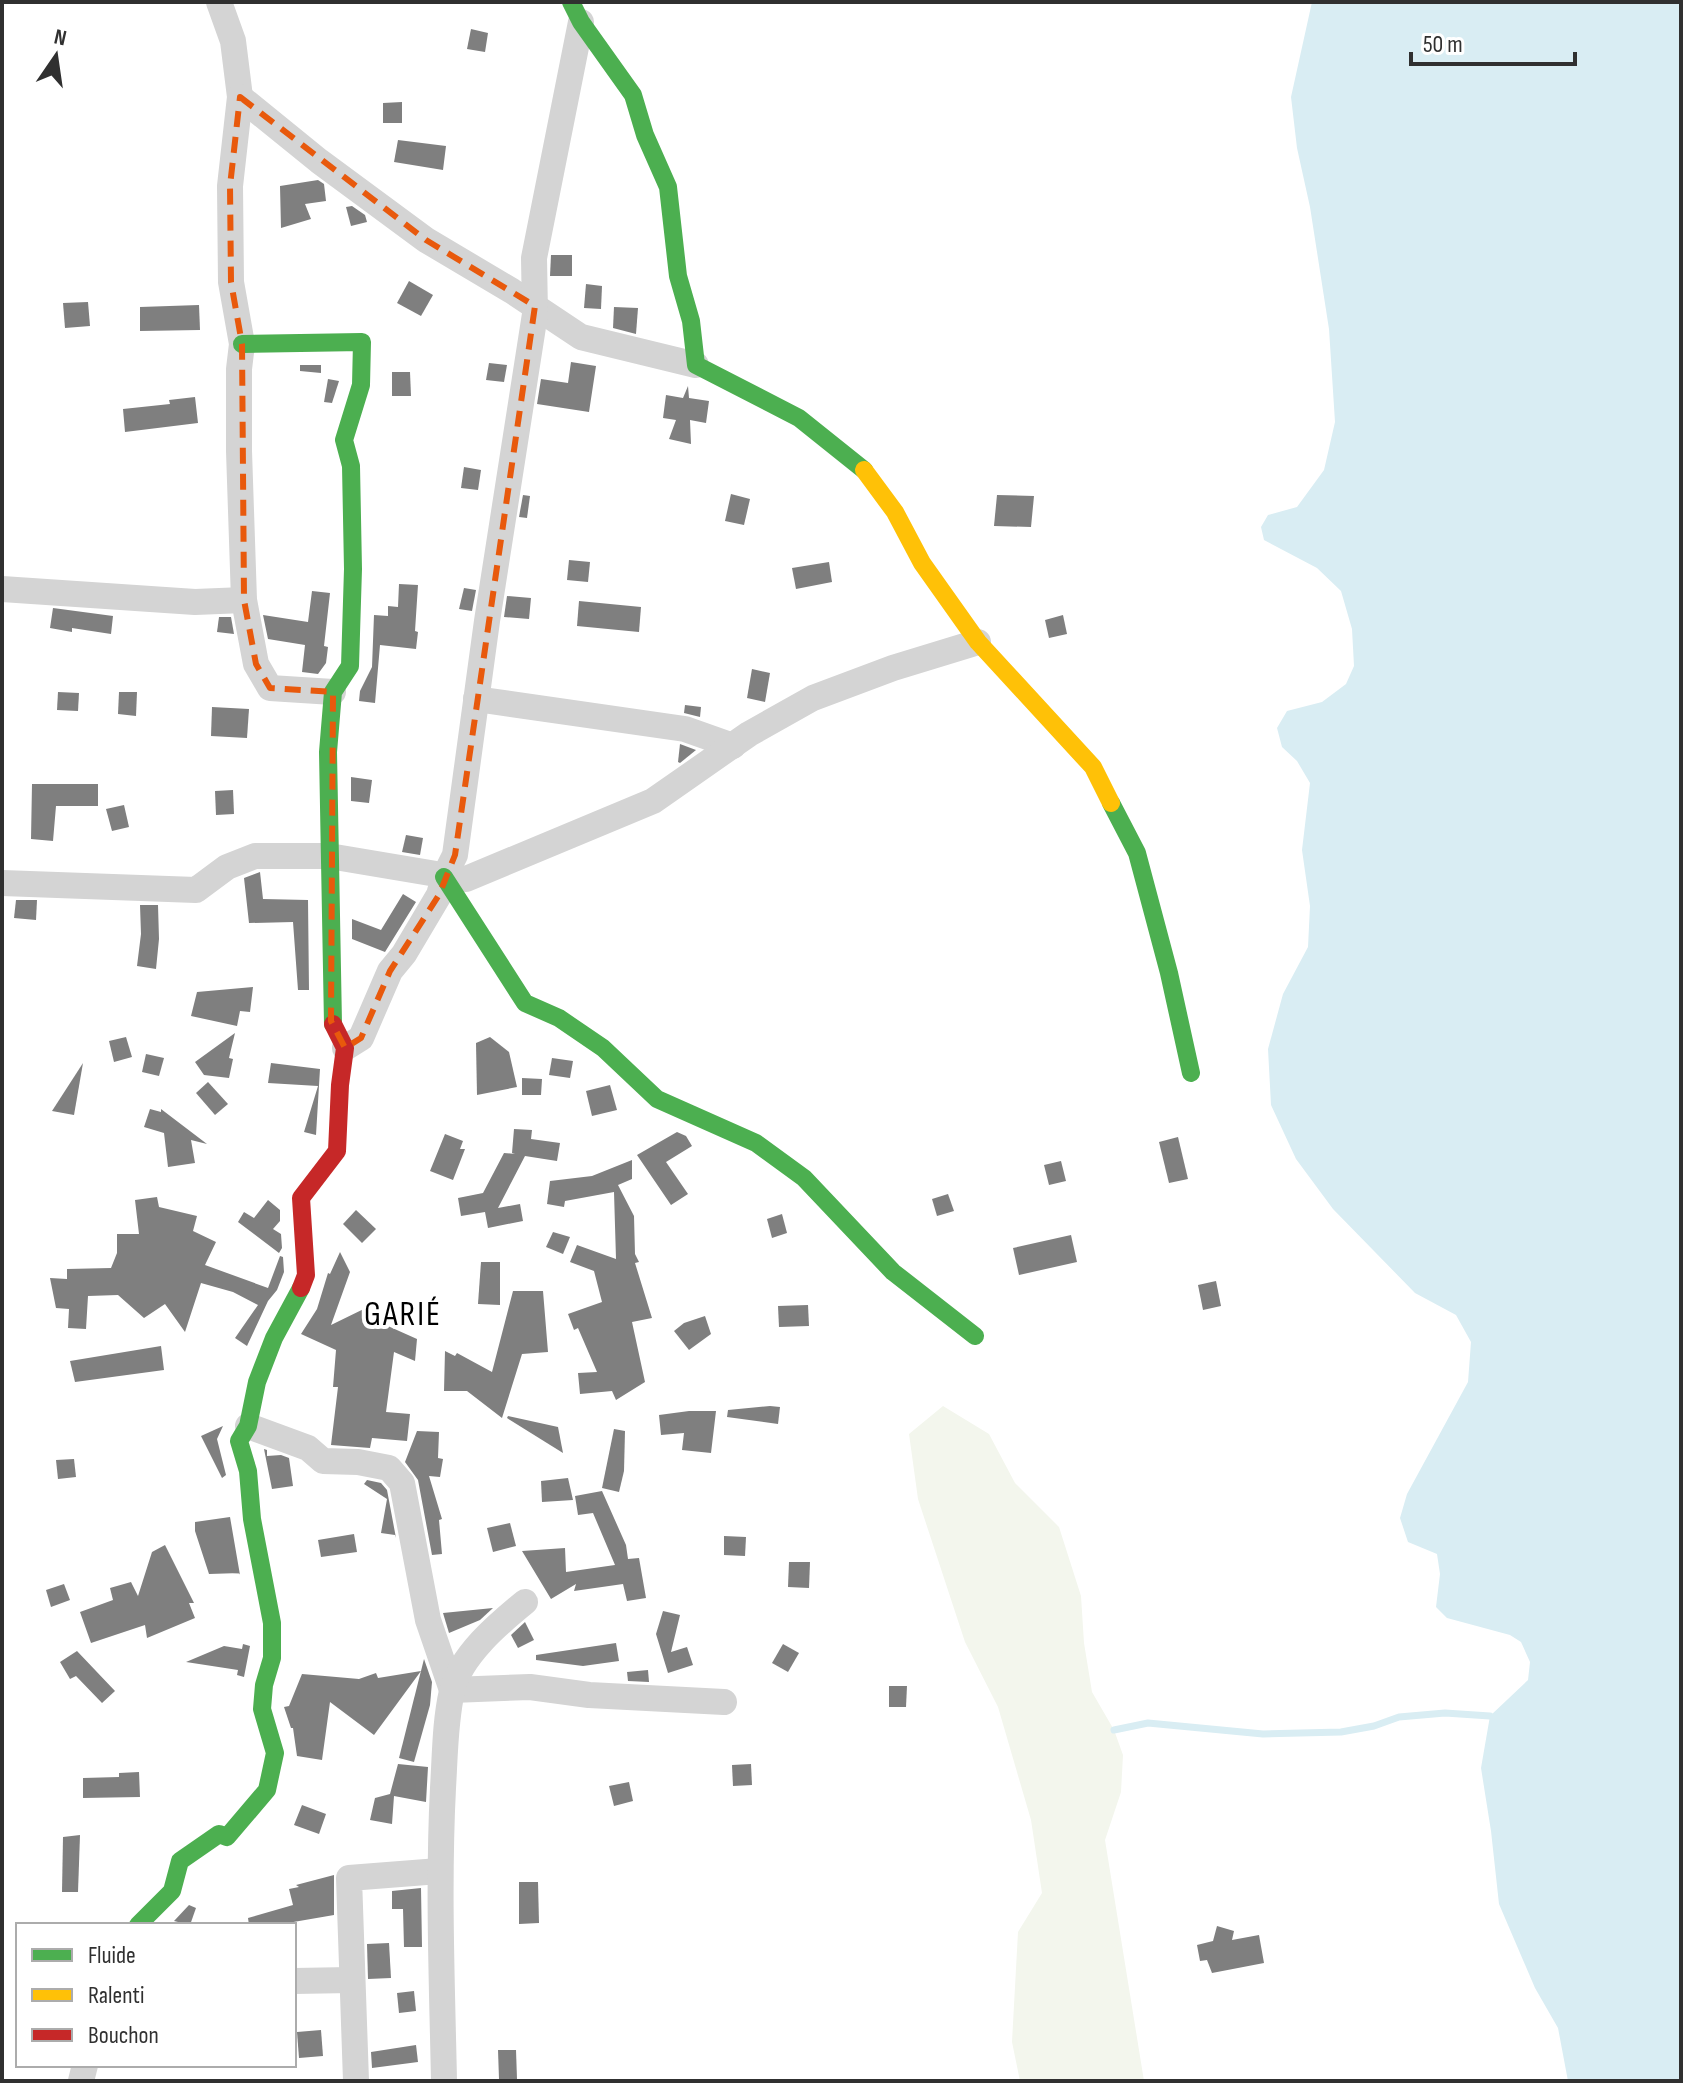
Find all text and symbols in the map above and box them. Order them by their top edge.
north arrow [16,16,96,96]
scale bar [1411,16,1575,66]
text: N [51,23,69,52]
text: 50 m [1423,30,1463,59]
district label: GARIÉ [364,1294,442,1335]
legend [16,1923,296,2067]
text: Fluide [88,1941,136,1970]
text: Ralenti [88,1981,144,2010]
text: Bouchon [88,2021,159,2050]

